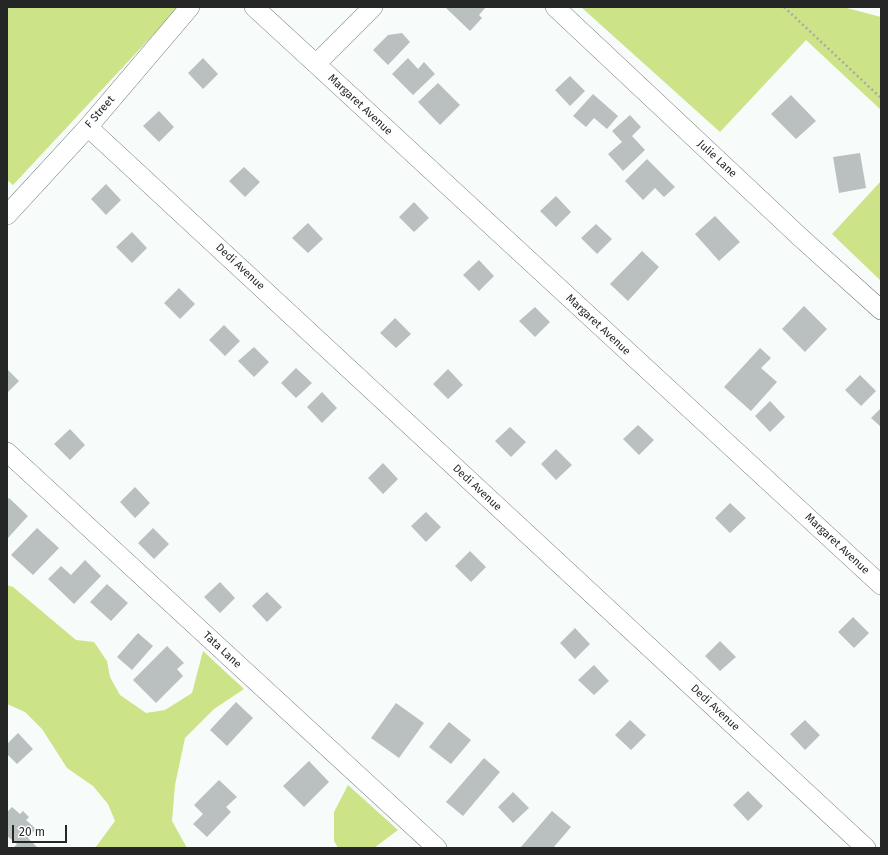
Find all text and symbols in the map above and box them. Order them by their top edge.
street label: Margaret Avenue [325,72,395,138]
street label: F Street [83,93,117,131]
street label: Julie Lane [695,138,739,180]
street label: Dedi Avenue [213,241,267,293]
street label: Margaret Avenue [563,292,633,358]
street label: Dedi Avenue [450,462,504,514]
street label: Margaret Avenue [802,511,872,577]
street label: Tata Lane [200,629,244,671]
street label: Dedi Avenue [688,682,742,734]
scale bar [14,817,69,843]
text: 20 m [19,825,45,839]

